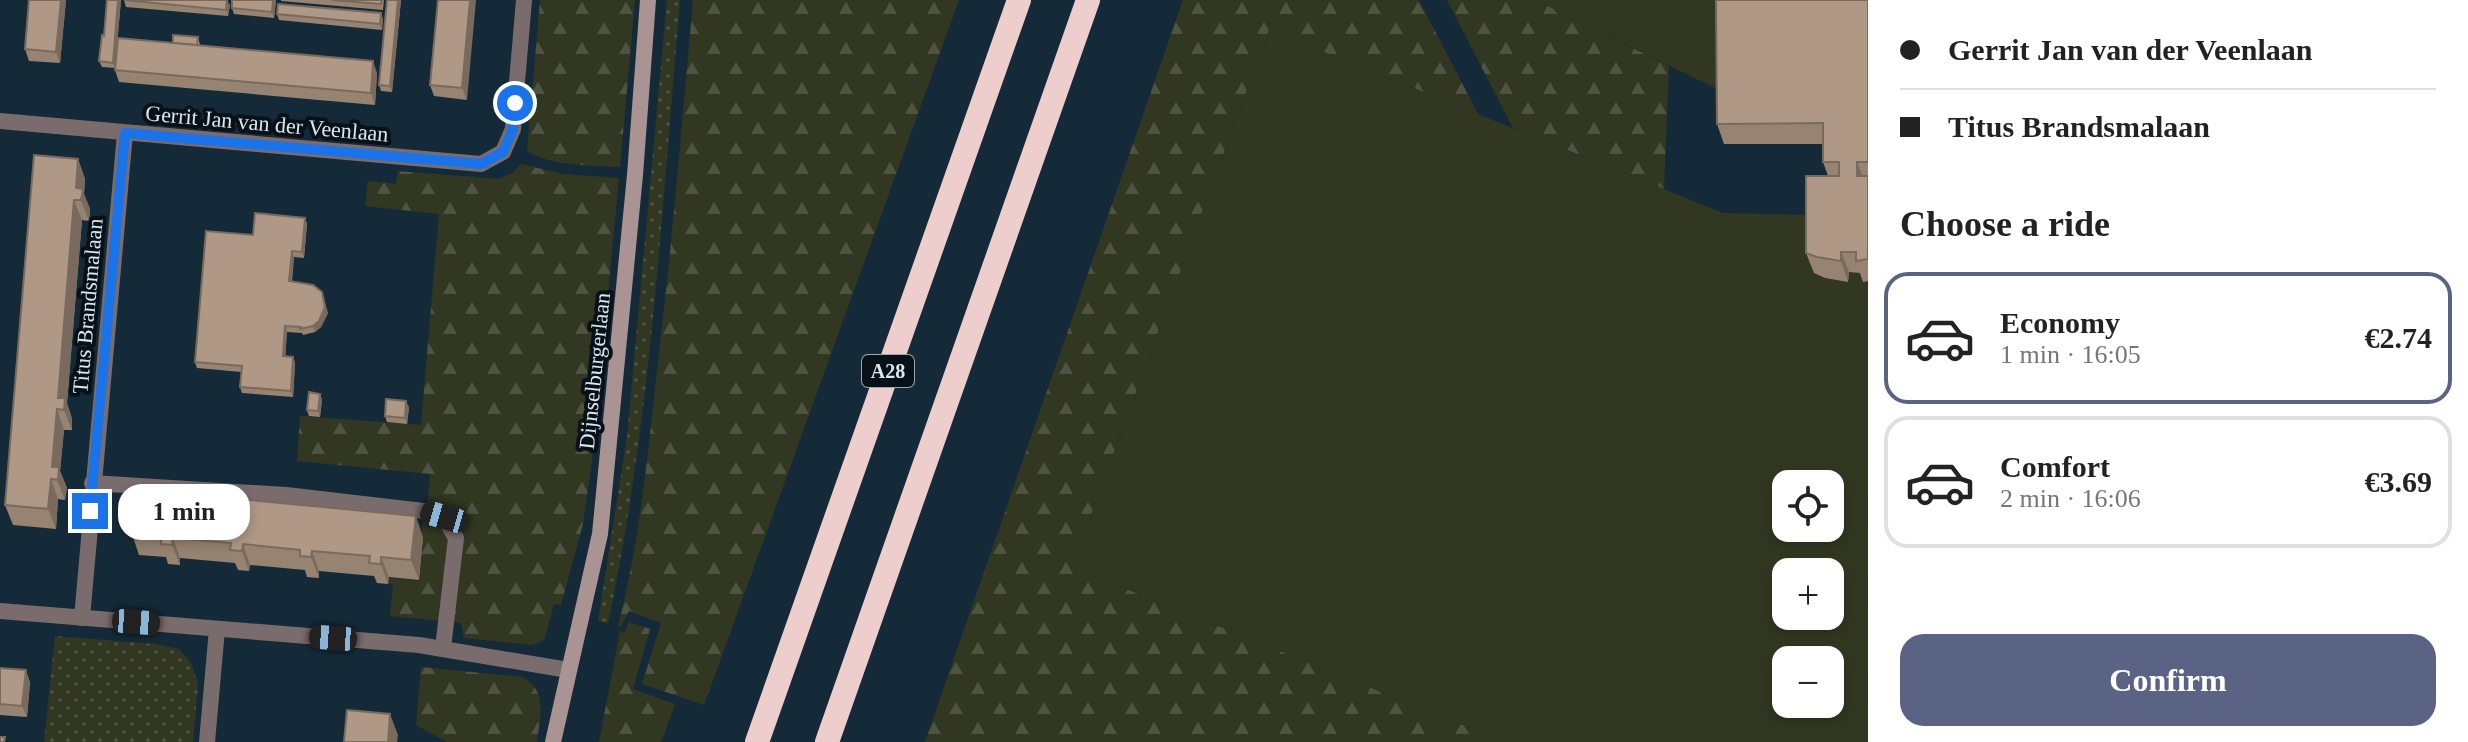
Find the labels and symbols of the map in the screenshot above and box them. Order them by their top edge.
route start [497,85,533,121]
street label: Gerrit Jan van der Veenlaan [144,100,390,147]
street label: Titus Brandsmalaan [67,217,108,395]
street label: Dijnselburgerlaan [574,292,615,451]
road number: A28 [862,355,914,387]
callout: 1 min [118,483,250,539]
route end [72,493,108,529]
car [418,499,470,535]
car [111,608,161,636]
car [308,624,358,652]

